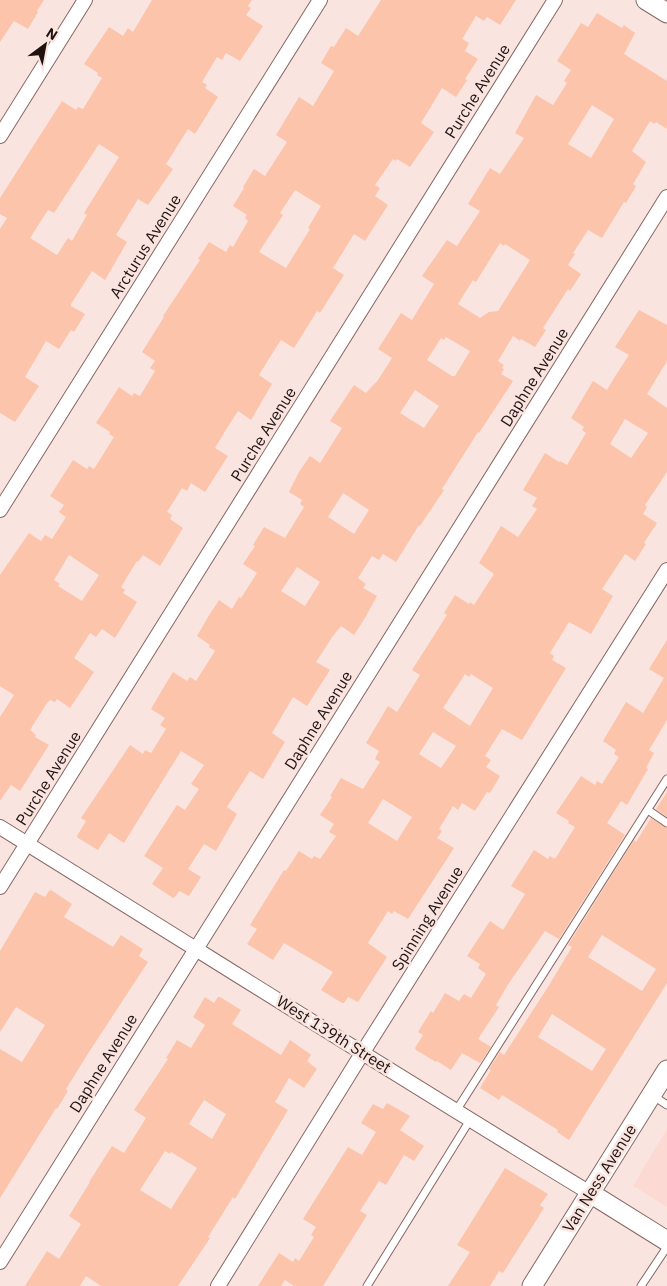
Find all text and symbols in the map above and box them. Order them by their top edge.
north arrow [20,20,70,70]
text: N [43,24,61,44]
street label: Purche Avenue [440,40,514,142]
street label: Arcturus Avenue [105,190,185,302]
street label: Daphne Avenue [496,324,572,430]
street label: Purche Avenue [226,383,300,485]
street label: Daphne Avenue [280,667,356,773]
street label: Purche Avenue [11,727,85,829]
street label: Spinning Avenue [387,862,467,974]
street label: West 139th Street [273,991,395,1077]
street label: Daphne Avenue [65,1010,141,1116]
street label: Van Ness Avenue [558,1120,640,1236]

